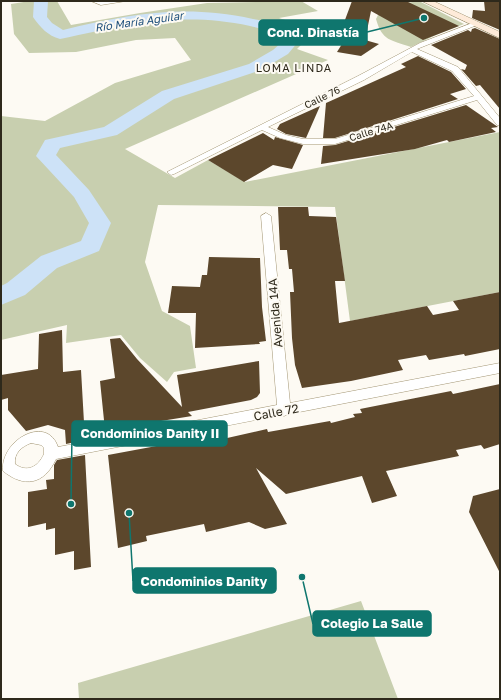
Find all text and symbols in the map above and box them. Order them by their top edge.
water label: Río María Aguilar [94,8,186,35]
callout: Cond. Dinastía [259,20,367,45]
text: Cond. Dinastía [267,24,359,40]
district label: LOMA LINDA [256,61,332,74]
street label: Calle 76 [302,83,342,111]
street label: Calle 74A [348,119,395,143]
street label: Avenida 14A [264,278,286,348]
street label: Calle 72 [252,400,300,424]
callout: Condominios Danity II [72,421,227,446]
text: Condominios Danity II [81,425,219,441]
callout: Condominios Danity [133,568,276,593]
text: Condominios Danity [141,573,268,589]
callout: Colegio La Salle [313,611,431,636]
text: Colegio La Salle [321,615,424,631]

